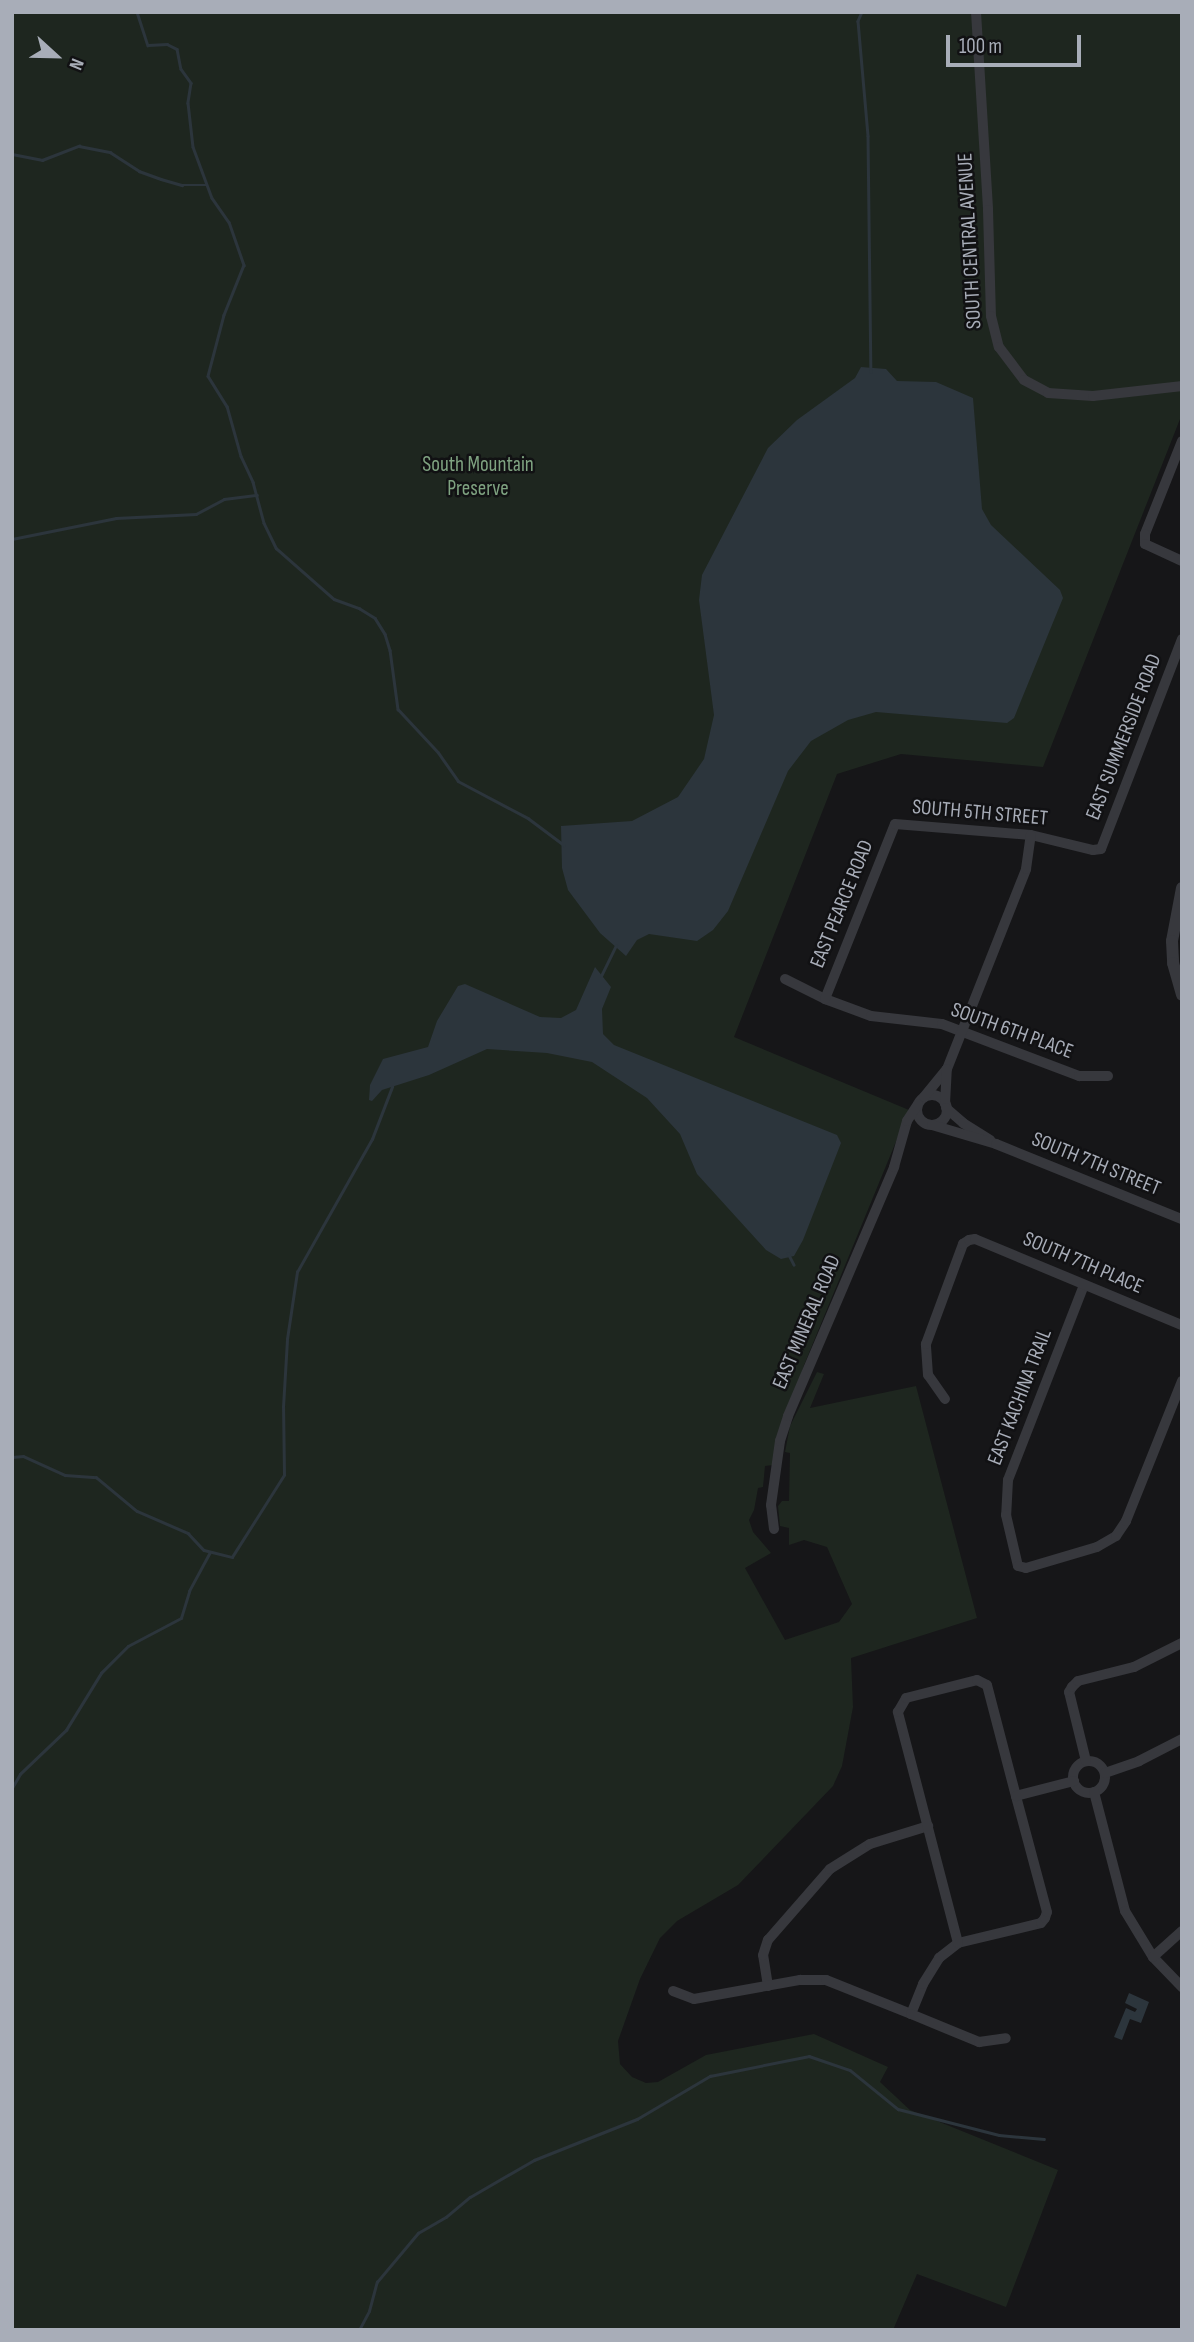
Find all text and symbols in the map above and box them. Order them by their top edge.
north arrow [21,21,91,91]
scale bar [949,21,1084,65]
text: 100 m [959,34,1002,59]
text: N [63,55,88,73]
street label: SOUTH CENTRAL AVENUE [953,152,987,330]
park label: South Mountain Preserve [422,452,534,502]
street label: EAST SUMMERSIDE ROAD [1081,651,1167,823]
street label: SOUTH 5TH STREET [911,795,1049,831]
street label: EAST PEARCE ROAD [805,837,879,971]
street label: SOUTH 6TH PLACE [947,997,1077,1065]
street label: SOUTH 7TH STREET [1028,1127,1164,1201]
street label: SOUTH 7TH PLACE [1019,1226,1147,1300]
street label: EAST MINERAL ROAD [767,1251,847,1393]
street label: EAST KACHINA TRAIL [982,1325,1058,1469]

